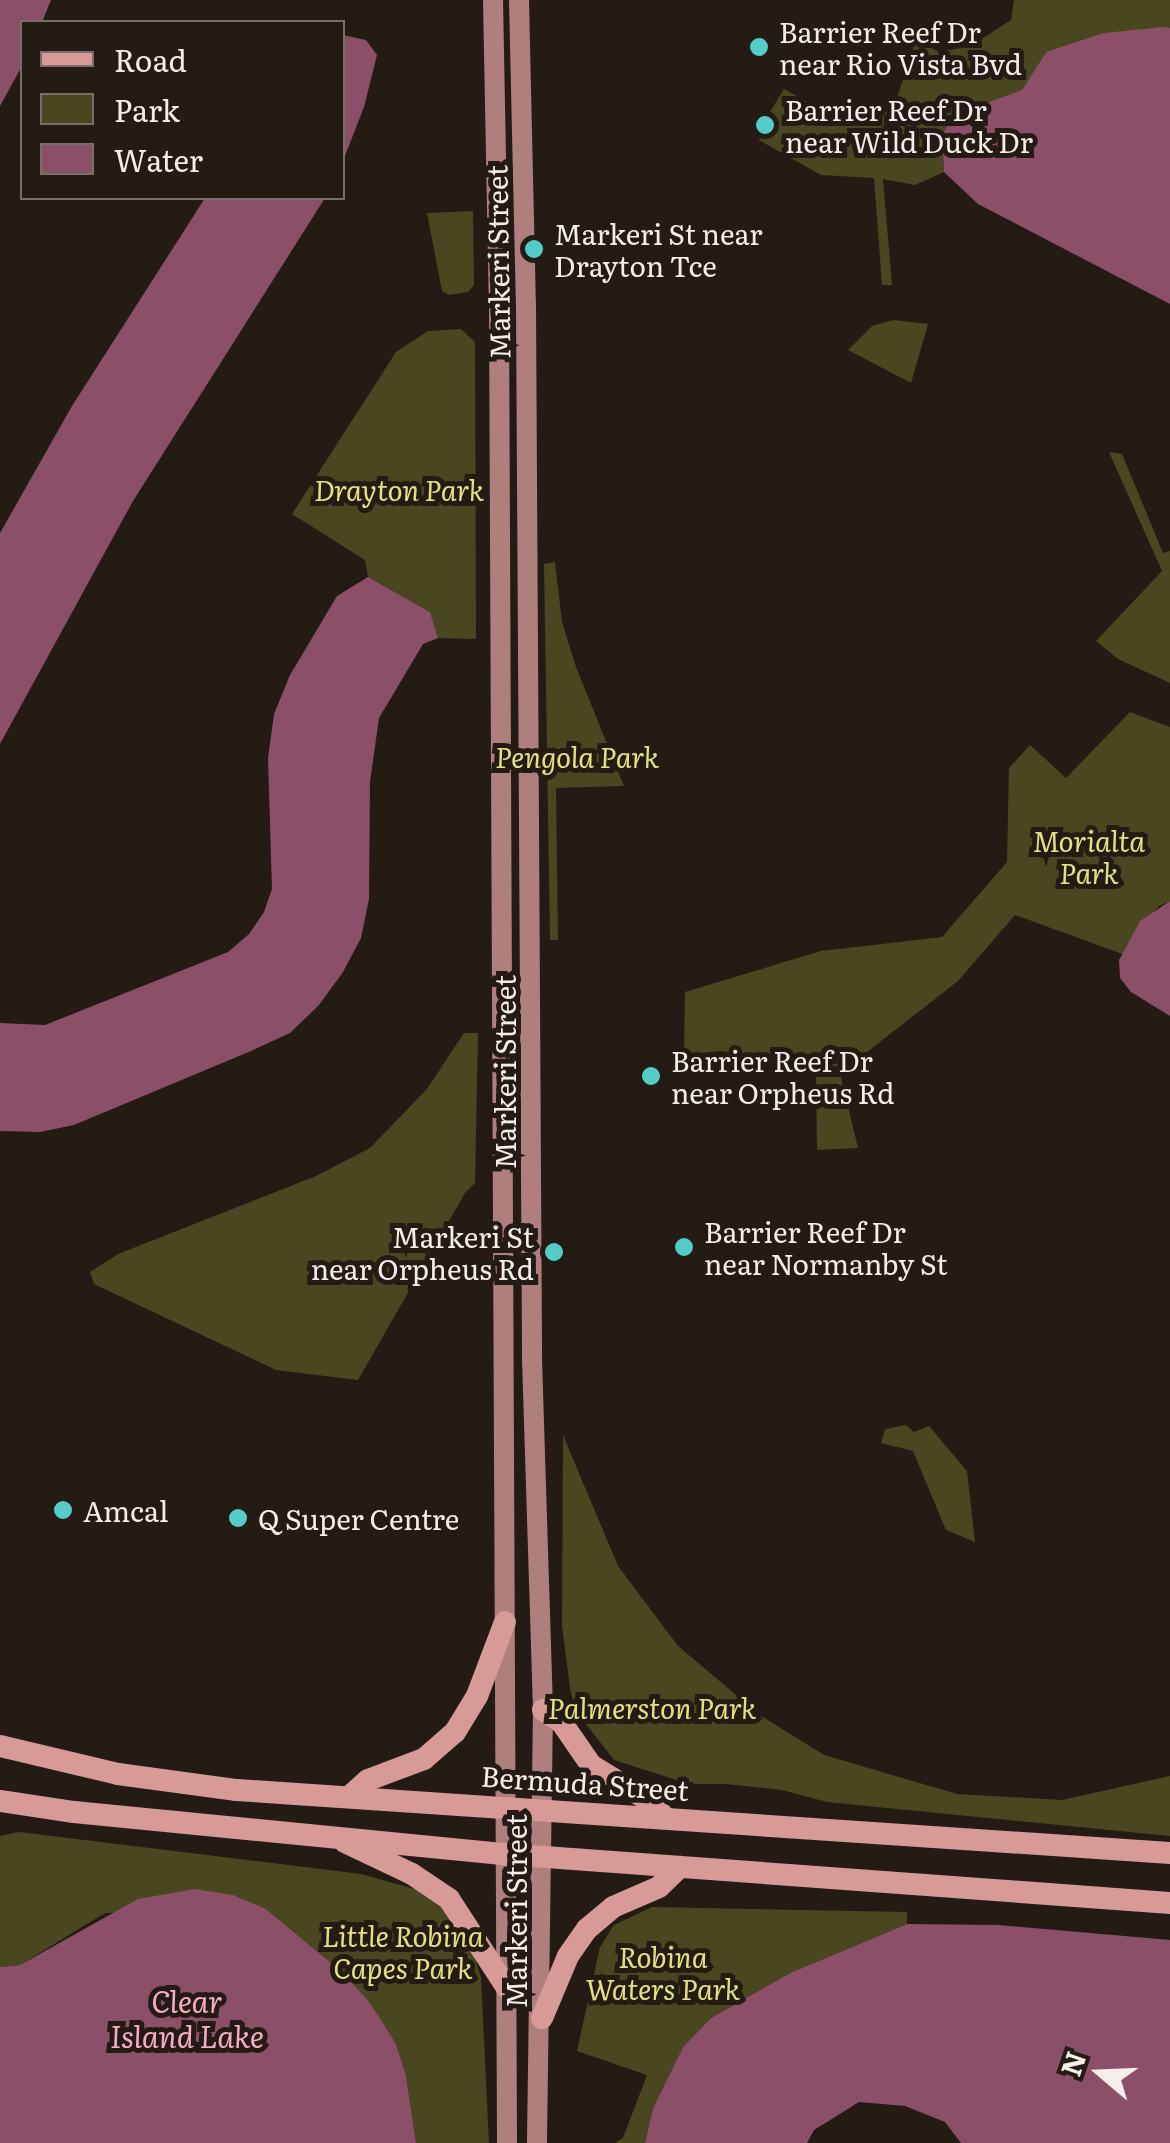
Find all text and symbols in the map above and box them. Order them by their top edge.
place label: Barrier Reef Dr near Rio Vista Bvd [779,14,1022,80]
legend [20,20,345,200]
marker: Barrier Reef Dr near Rio Vista Bvd [748,36,770,58]
text: Road [114,37,187,81]
text: Park [114,87,180,131]
place label: Barrier Reef Dr near Wild Duck Dr [785,92,1033,158]
marker: Barrier Reef Dr near Wild Duck Dr [754,114,776,136]
text: Water [114,137,203,181]
street label: Markeri Street [479,165,515,359]
place label: Markeri St near Drayton Tce [554,216,763,282]
marker: Markeri St near Drayton Tce [523,238,545,260]
park label: Drayton Park [314,472,484,506]
park label: Pengola Park [495,739,659,773]
park label: Morialta Park [1033,823,1145,889]
street label: Markeri Street [487,975,521,1169]
place label: Barrier Reef Dr near Orpheus Rd [671,1043,894,1109]
marker: Barrier Reef Dr near Orpheus Rd [640,1065,662,1087]
place label: Barrier Reef Dr near Normanby St [704,1214,948,1280]
place label: Markeri St near Orpheus Rd [311,1219,534,1285]
marker: Barrier Reef Dr near Normanby St [673,1236,695,1258]
marker: Markeri St near Orpheus Rd [543,1241,565,1263]
place label: Amcal [83,1493,168,1527]
marker: Amcal [52,1499,74,1521]
place label: Q Super Centre [258,1501,459,1535]
marker: Q Super Centre [227,1507,249,1529]
park label: Palmerston Park [548,1690,756,1724]
street label: Bermuda Street [480,1758,690,1806]
street label: Markeri Street [498,1814,532,2008]
park label: Little Robina Capes Park [322,1918,484,1984]
park label: Robina Waters Park [586,1939,740,2005]
water label: Clear Island Lake [110,1982,264,2052]
north arrow [1050,2023,1150,2123]
text: N [1048,2045,1095,2081]

